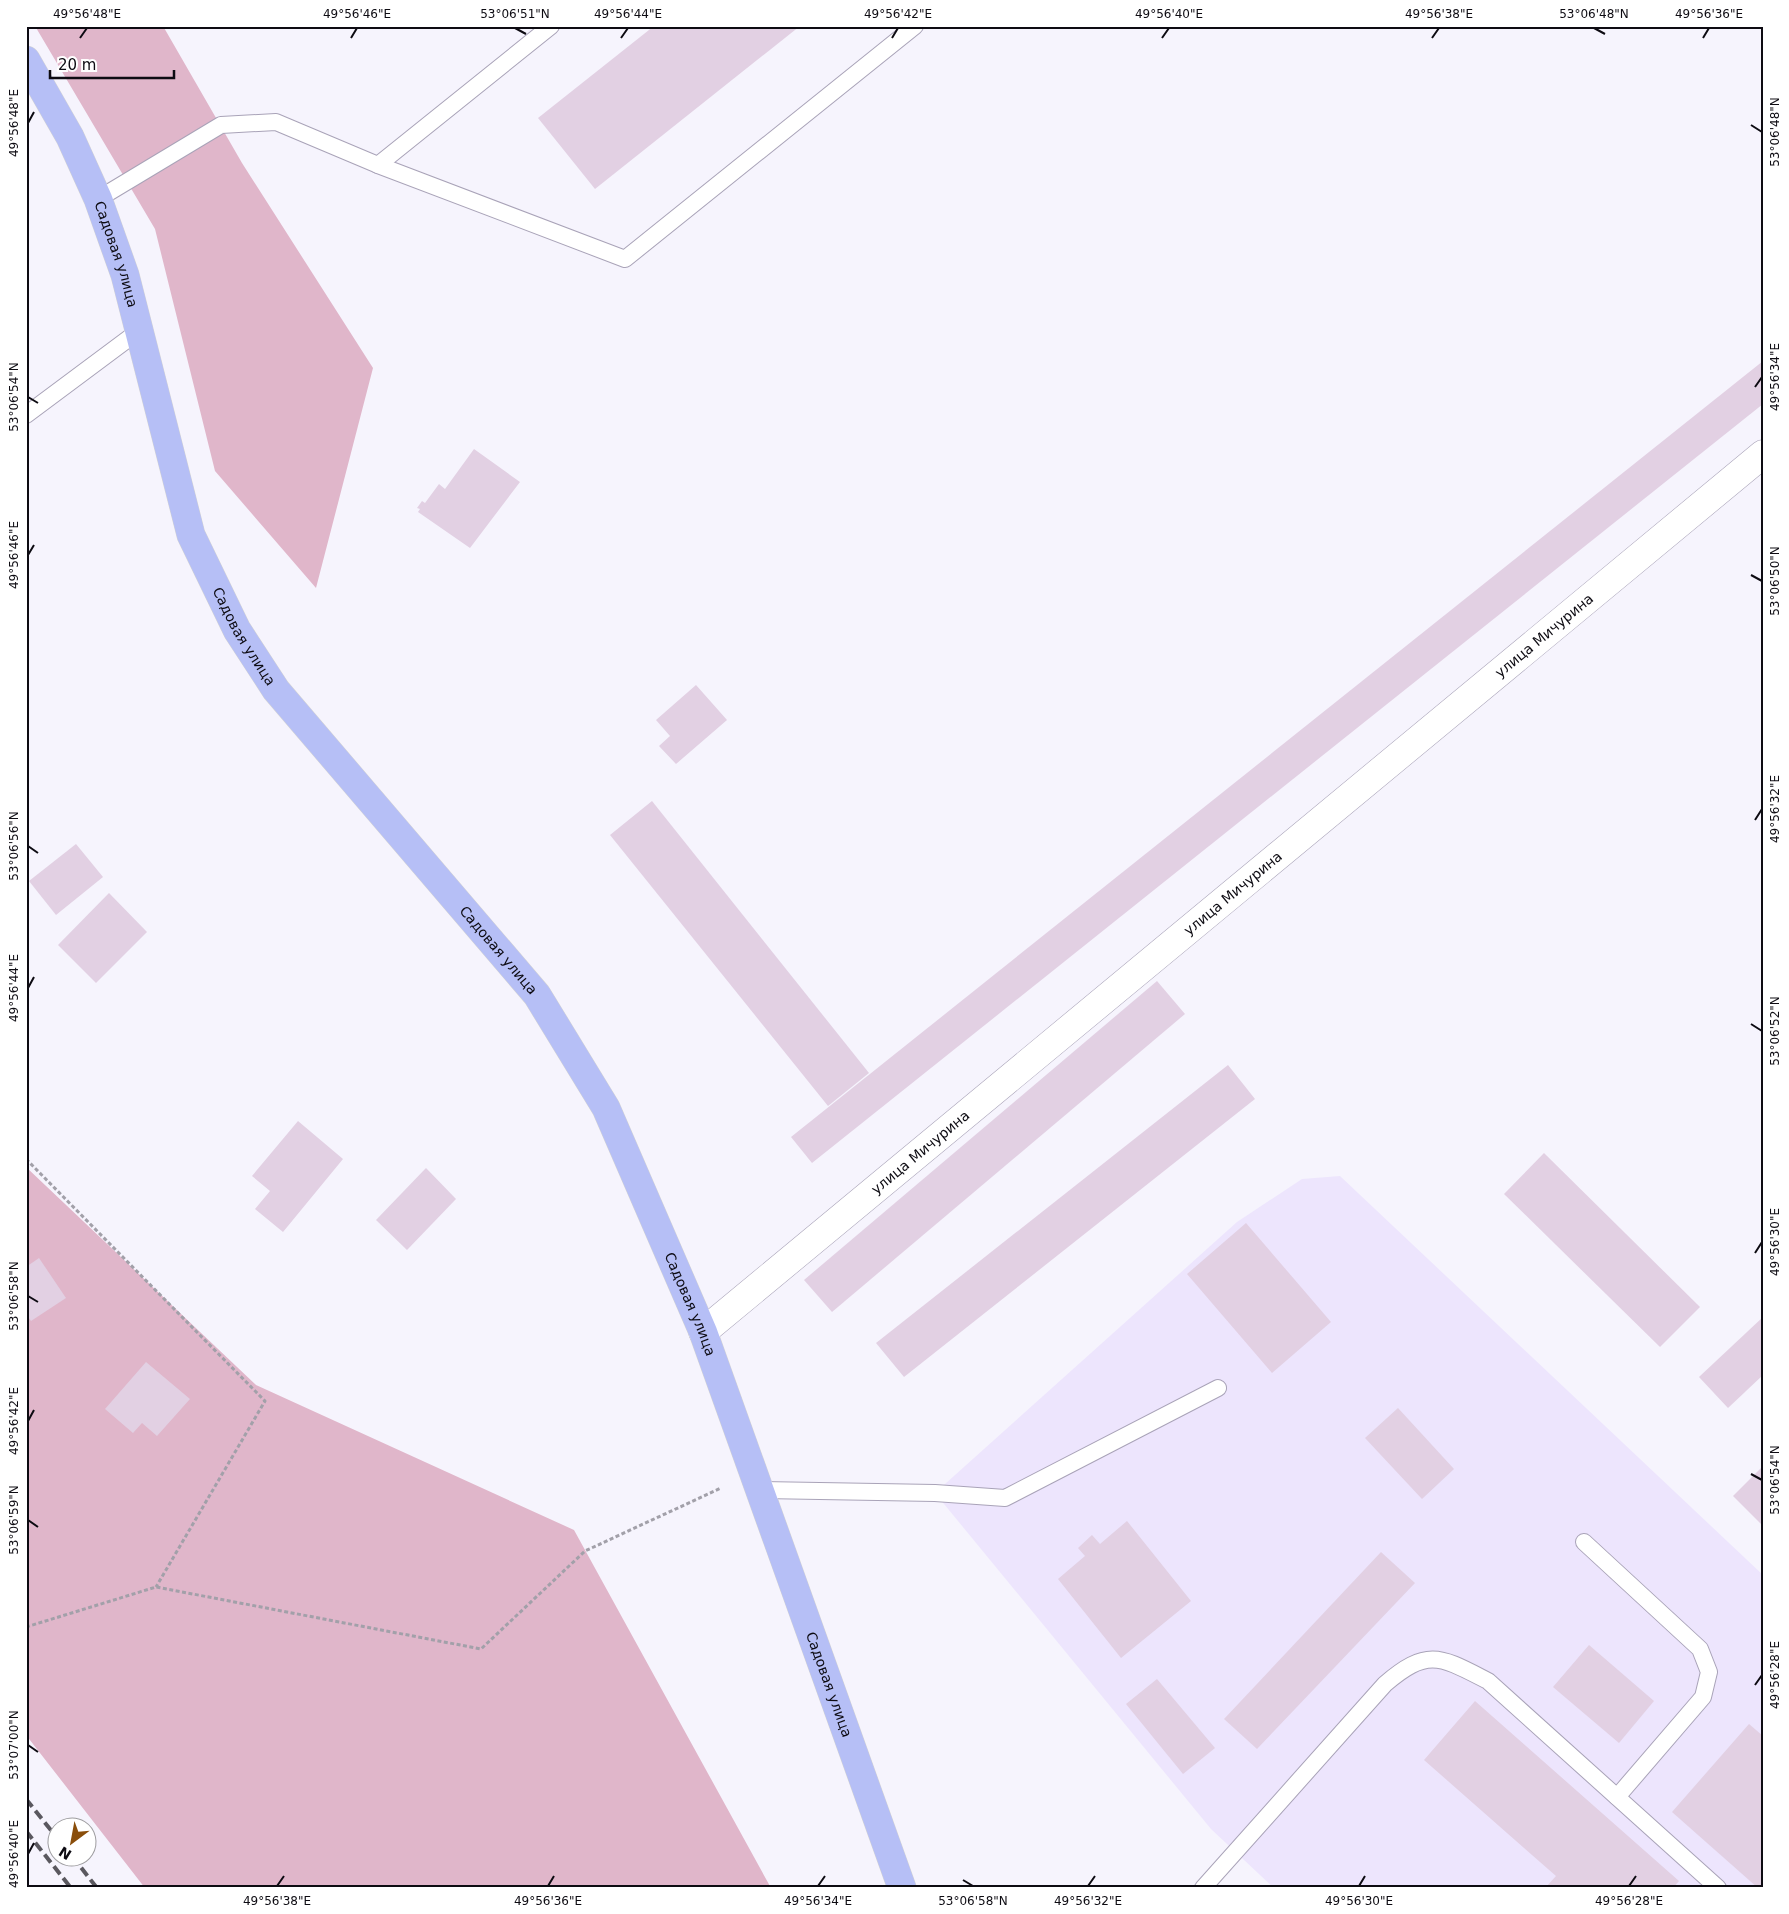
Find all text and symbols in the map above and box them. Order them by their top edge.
text: 49°56'48"E [53,7,121,21]
text: 49°56'46"E [323,7,391,21]
text: 53°06'51"N [480,7,550,21]
text: 49°56'44"E [594,7,662,21]
text: 49°56'42"E [864,7,932,21]
text: 49°56'40"E [1135,7,1203,21]
text: 49°56'38"E [1405,7,1473,21]
text: 53°06'48"N [1559,7,1629,21]
text: 49°56'36"E [1675,7,1743,21]
scale bar [50,48,174,80]
text: 20 m [58,56,96,74]
text: 49°56'48"E [7,89,21,157]
text: 53°06'48"N [1768,97,1782,167]
street label: Садовая улица [91,199,141,309]
text: 49°56'34"E [1768,343,1782,411]
text: 53°06'54"N [7,362,21,432]
text: 49°56'46"E [7,521,21,589]
text: 53°06'50"N [1768,546,1782,616]
street label: Садовая улица [209,585,279,688]
street label: улица Мичурина [1492,590,1596,681]
text: 49°56'32"E [1768,775,1782,843]
text: 53°06'56"N [7,811,21,881]
street label: улица Мичурина [1181,848,1285,938]
street label: Садовая улица [456,903,541,997]
text: 49°56'44"E [7,954,21,1022]
text: 53°06'52"N [1768,996,1782,1066]
street label: улица Мичурина [868,1107,972,1197]
text: 49°56'30"E [1768,1208,1782,1276]
street label: Садовая улица [661,1250,719,1358]
text: 53°06'58"N [7,1261,21,1331]
text: 49°56'42"E [7,1387,21,1455]
text: 53°06'54"N [1768,1445,1782,1515]
text: 53°06'59"N [7,1485,21,1555]
street label: Садовая улица [803,1630,855,1739]
text: 49°56'28"E [1768,1641,1782,1709]
text: 53°07'00"N [7,1710,21,1780]
north arrow [48,1816,98,1866]
text: 49°56'40"E [7,1820,21,1888]
text: N [56,1843,74,1863]
text: 49°56'38"E [243,1894,311,1908]
text: 49°56'36"E [514,1894,582,1908]
text: 49°56'34"E [784,1894,852,1908]
text: 53°06'58"N [938,1894,1008,1908]
text: 49°56'32"E [1054,1894,1122,1908]
text: 49°56'30"E [1325,1894,1393,1908]
text: 49°56'28"E [1595,1894,1663,1908]

